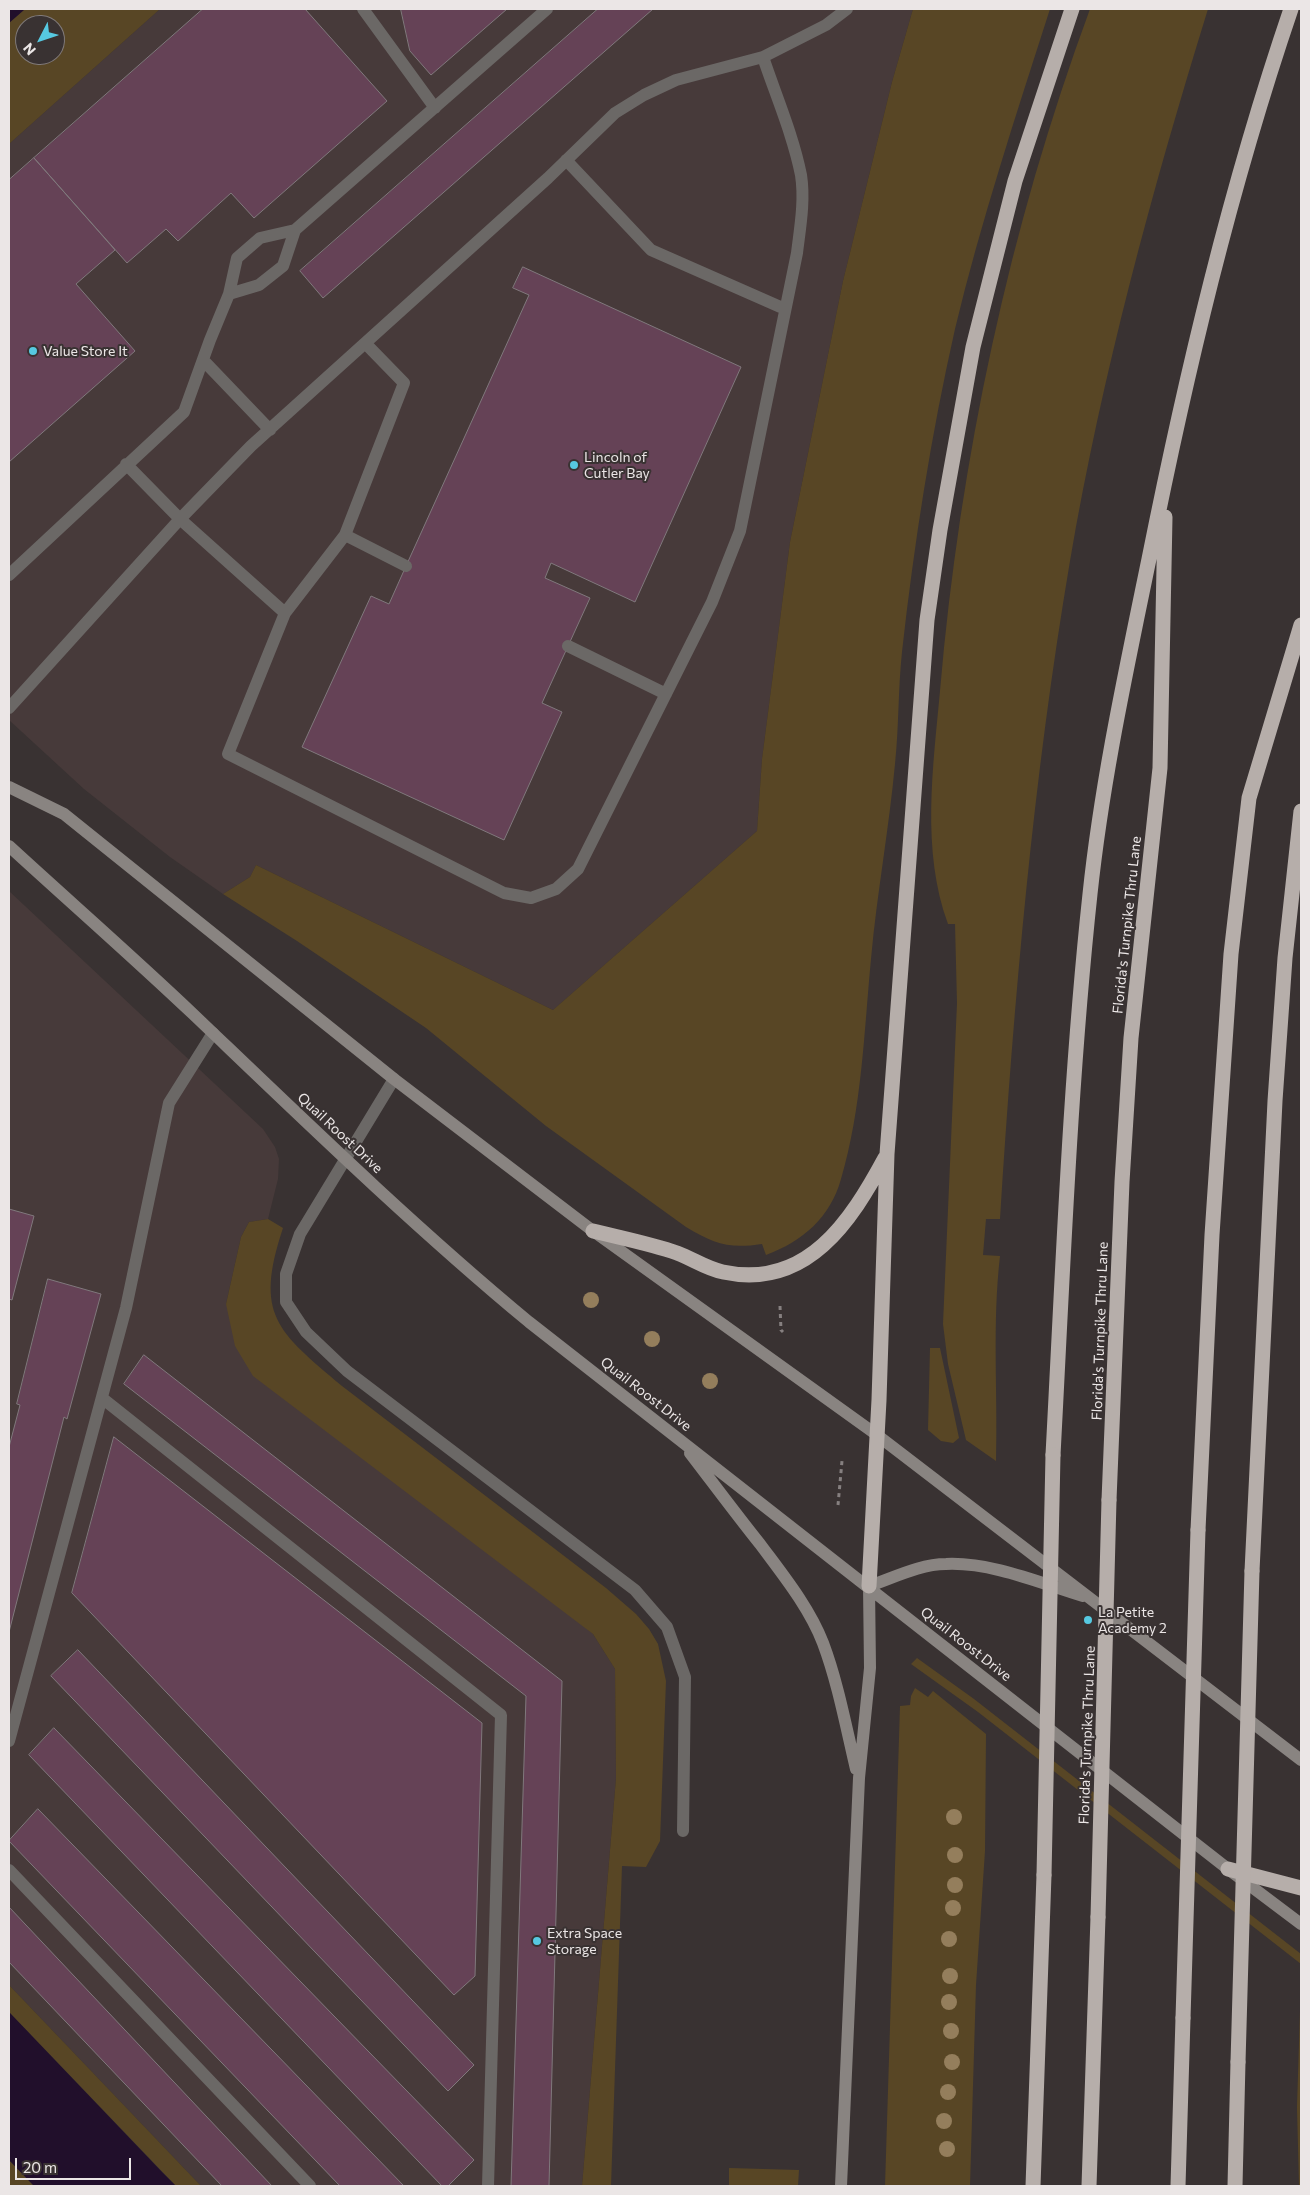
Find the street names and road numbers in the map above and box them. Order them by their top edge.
street label: Florida's Turnpike Thru Lane [1109,835,1145,1015]
street label: Quail Roost Drive [294,1089,386,1177]
street label: Florida's Turnpike Thru Lane [1088,1241,1112,1421]
street label: Quail Roost Drive [597,1353,695,1435]
street label: Quail Roost Drive [917,1603,1015,1685]
street label: Florida's Turnpike Thru Lane [1075,1645,1099,1825]

